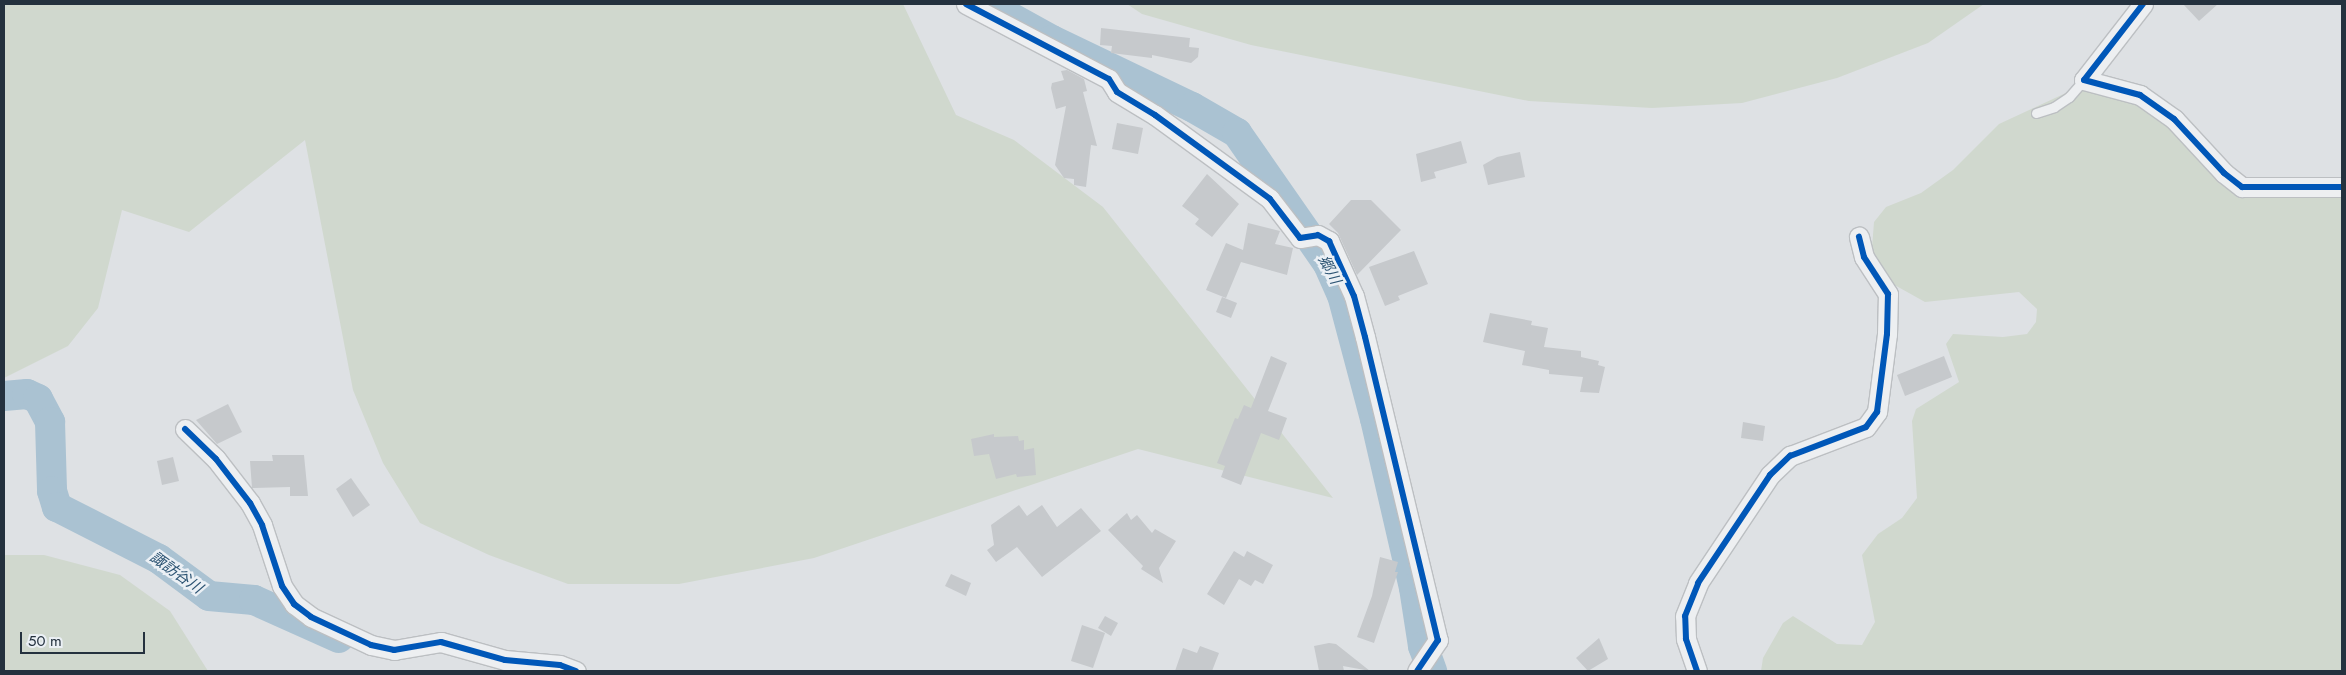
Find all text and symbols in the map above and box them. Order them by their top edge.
water label: 郷川 [1314,253,1344,287]
water label: 諏訪谷川 [146,548,206,598]
scale bar [22,622,148,654]
text: 50 m [28,630,62,652]

